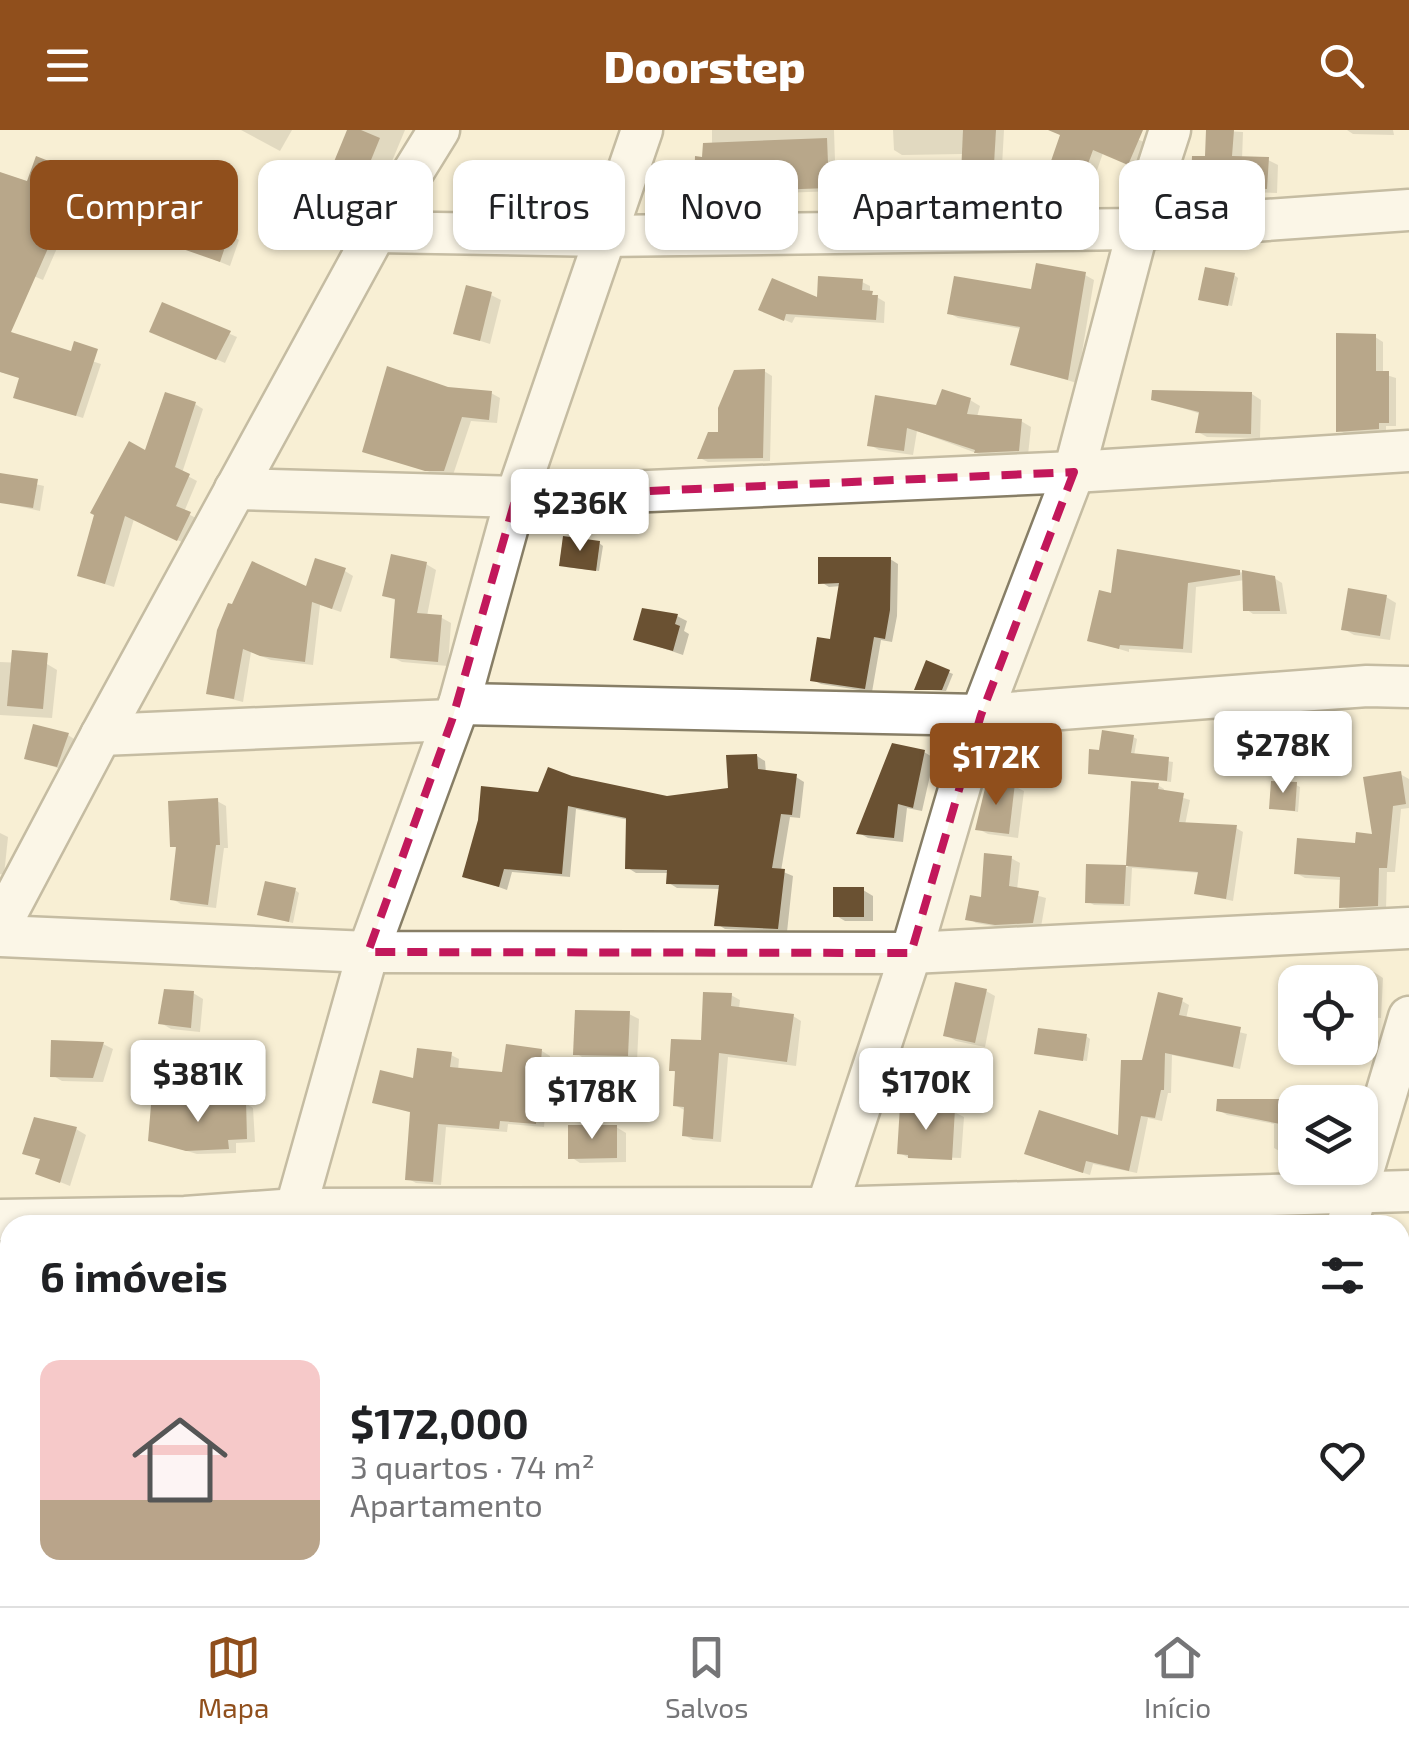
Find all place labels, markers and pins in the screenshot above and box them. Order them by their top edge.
pin: $236K [510,469,650,554]
pin: $278K [1213,711,1353,796]
pin: $172K [926,723,1066,808]
pin: $381K [128,1040,268,1125]
pin: $170K [856,1048,996,1133]
pin: $178K [522,1057,662,1142]

